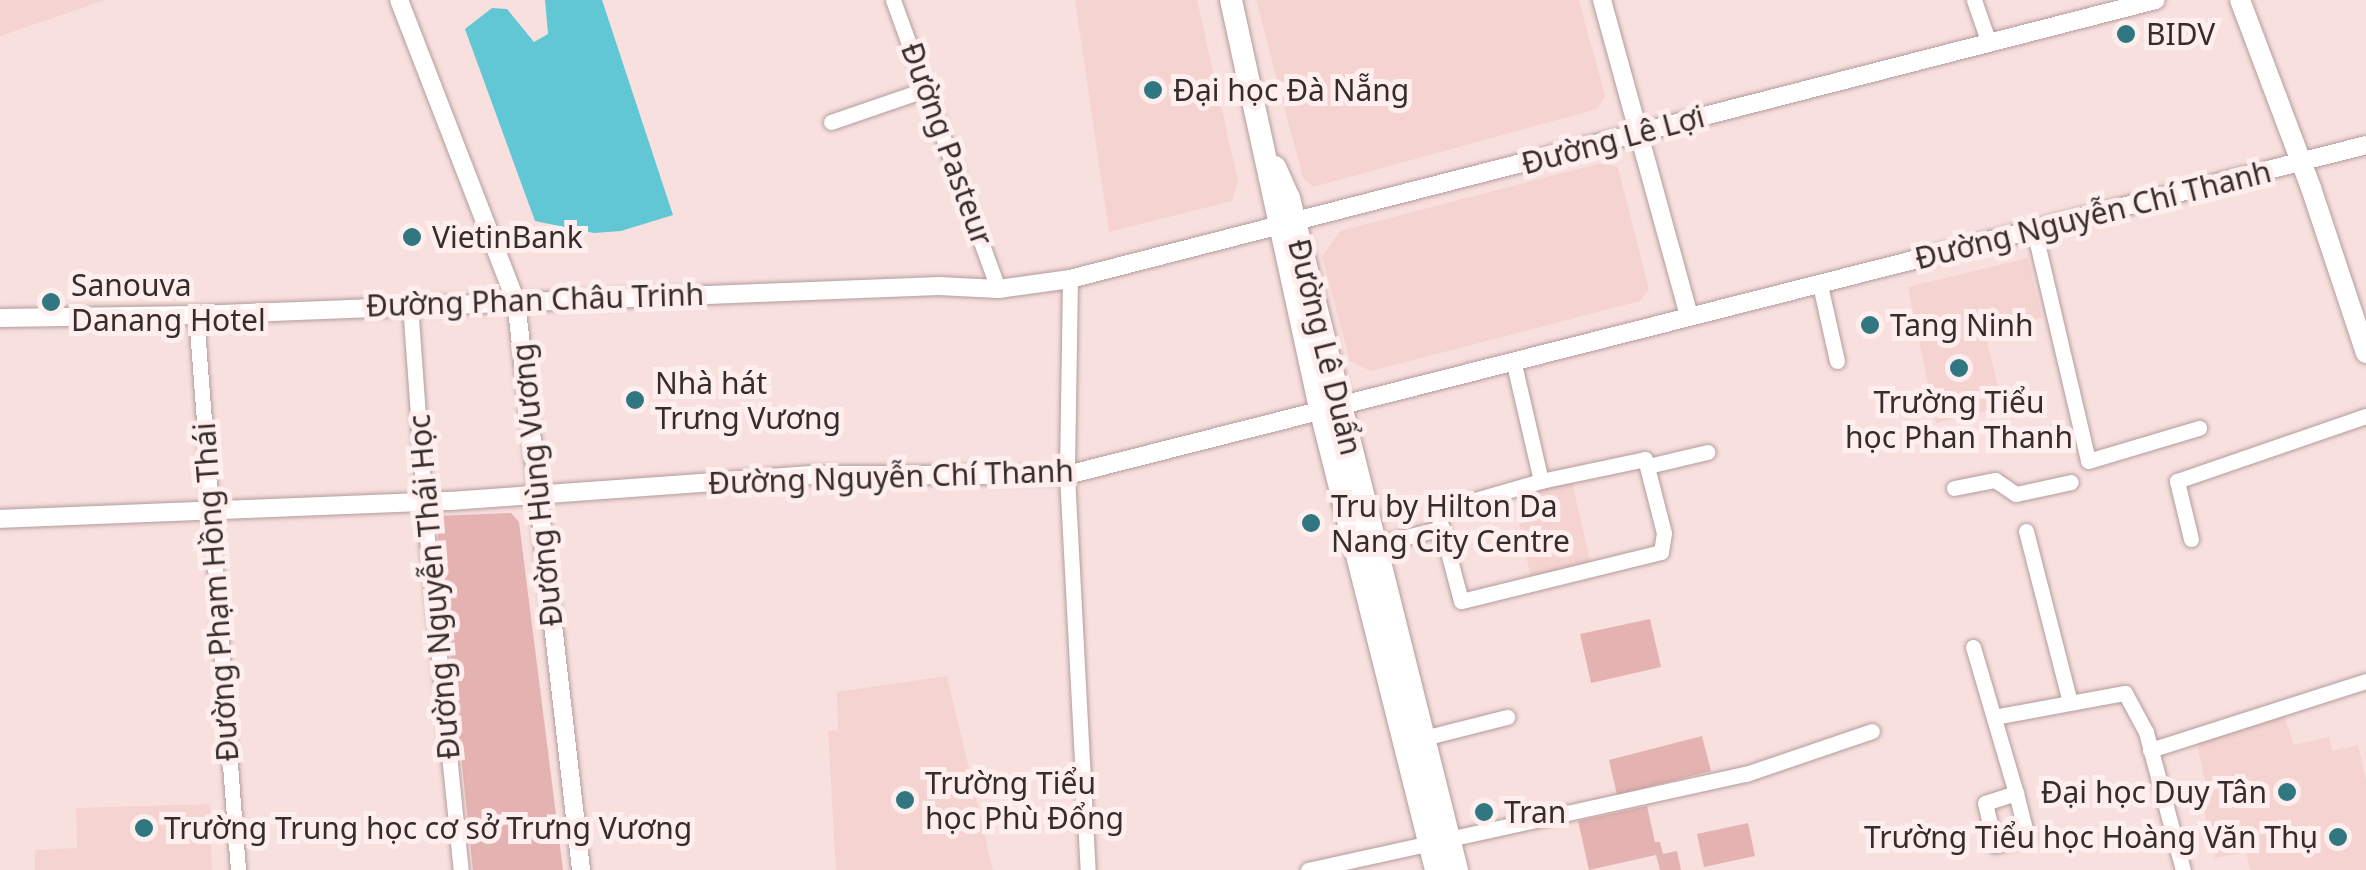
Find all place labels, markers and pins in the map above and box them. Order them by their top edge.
place label: BIDV [2146,16,2215,52]
marker: BIDV [2115,23,2137,45]
place label: Đại học Đà Nẵng [1173,72,1409,108]
marker: Đại học Đà Nẵng [1142,79,1164,101]
place label: VietinBank [432,219,583,255]
marker: VietinBank [401,226,423,248]
place label: Sanouva Danang Hotel [71,267,266,338]
marker: Sanouva Danang Hotel [40,291,62,313]
place label: Tang Ninh [1890,307,2034,343]
marker: Tang Ninh [1859,314,1881,336]
marker: Trường Tiểu học Phan Thanh [1948,357,1970,379]
place label: Nhà hát Trưng Vương [655,365,841,436]
place label: Trường Tiểu học Phan Thanh [1845,384,2073,454]
marker: Nhà hát Trưng Vương [624,389,646,411]
place label: Tru by Hilton Da Nang City Centre [1331,488,1570,558]
marker: Tru by Hilton Da Nang City Centre [1300,512,1322,534]
place label: Trường Tiểu học Phù Đổng [925,765,1124,836]
place label: Đại học Duy Tân [2041,774,2267,810]
marker: Đại học Duy Tân [2276,781,2298,803]
marker: Trường Tiểu học Phù Đổng [894,789,916,811]
place label: Tran [1504,794,1566,830]
marker: Tran [1473,801,1495,823]
place label: Trường Trung học cơ sở Trưng Vương [164,810,692,846]
marker: Trường Trung học cơ sở Trưng Vương [133,817,155,839]
place label: Trường Tiểu học Hoàng Văn Thụ [1864,819,2318,855]
marker: Trường Tiểu học Hoàng Văn Thụ [2327,826,2349,848]

